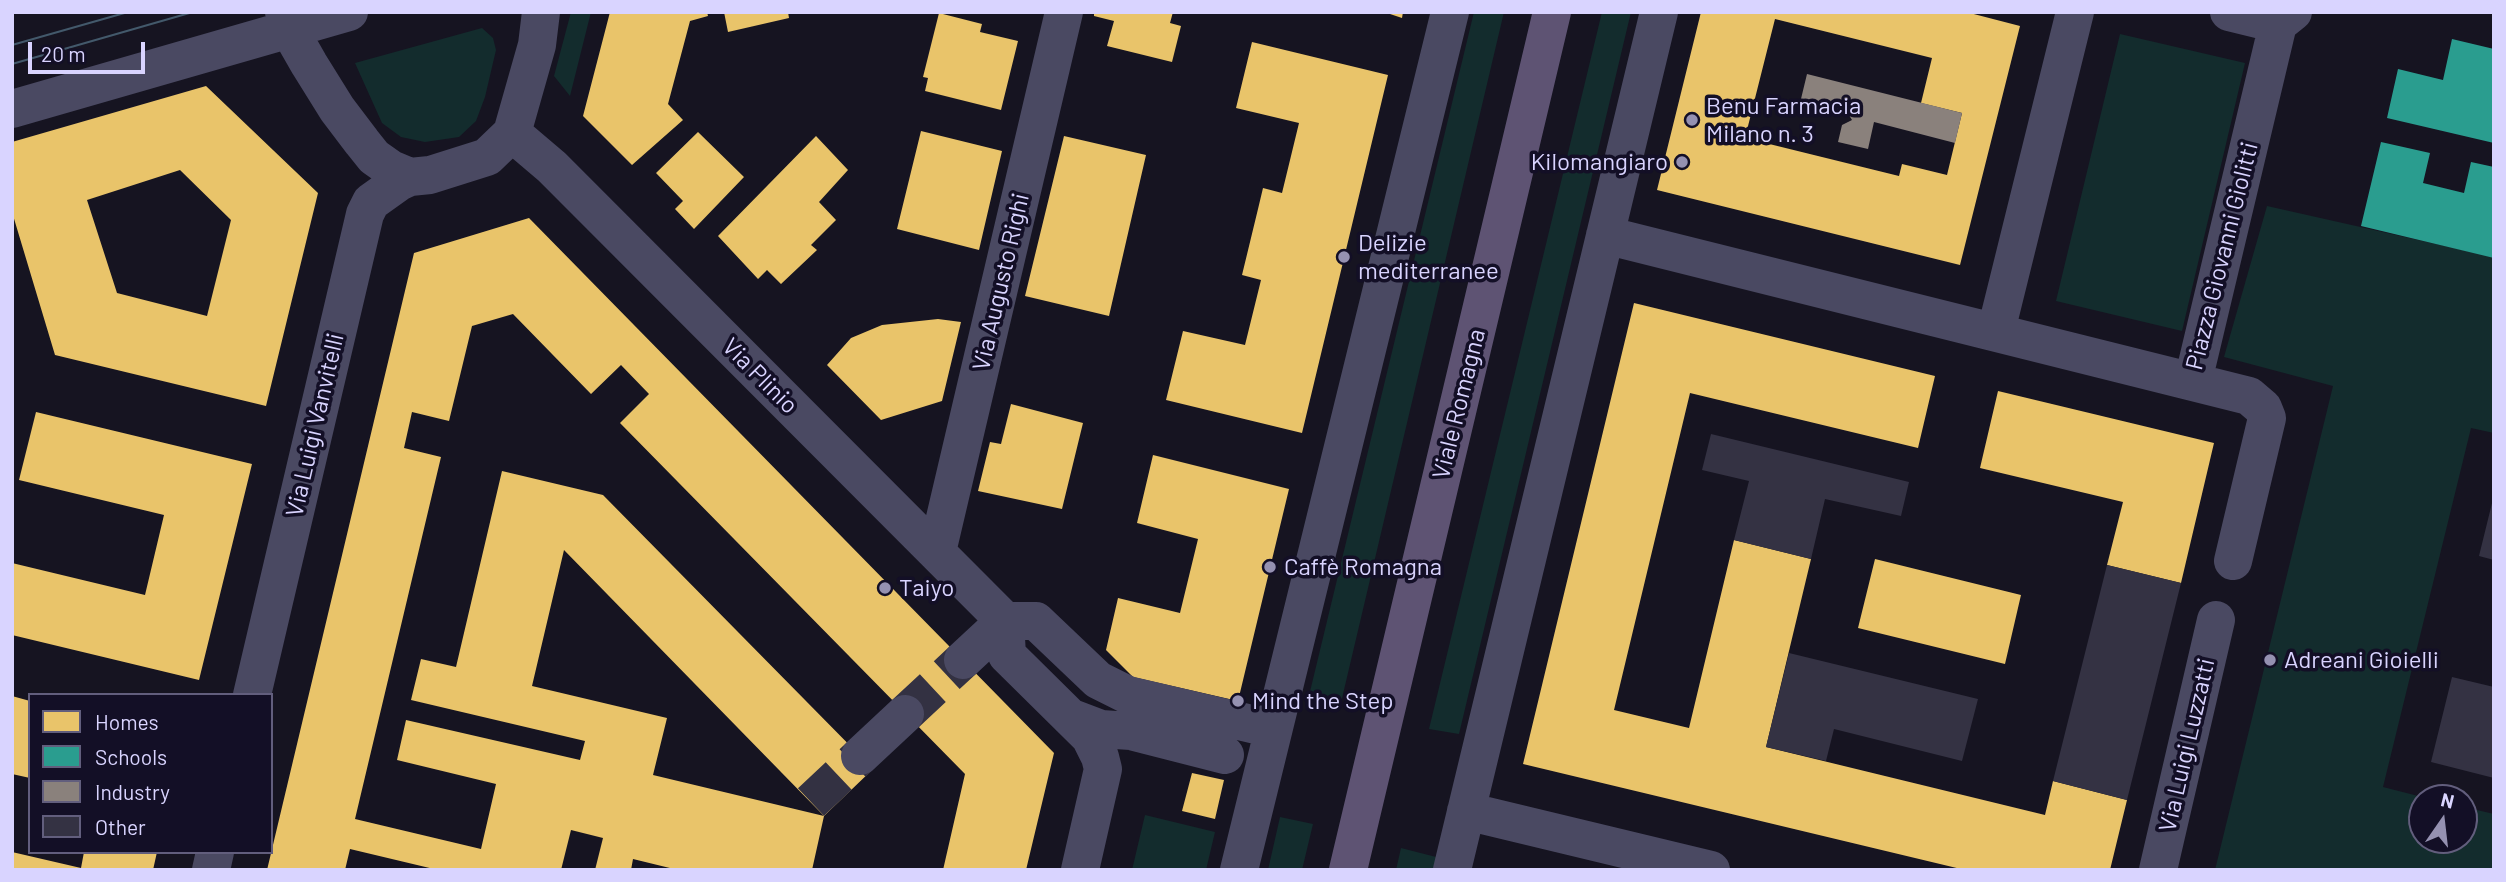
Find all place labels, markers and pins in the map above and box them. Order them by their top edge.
place label: Benu Farmacia Milano n. 3 [1706,92,1861,148]
marker: Benu Farmacia Milano n. 3 [1684,112,1700,128]
place label: Kilomangiaro [1531,148,1668,176]
marker: Kilomangiaro [1674,154,1690,170]
place label: Delizie mediterranee [1358,229,1499,285]
marker: Delizie mediterranee [1336,249,1352,265]
place label: Caffè Romagna [1284,553,1442,581]
marker: Caffè Romagna [1262,559,1278,575]
place label: Taiyo [899,574,954,602]
marker: Taiyo [877,580,893,596]
place label: Adreani Gioielli [2284,646,2439,674]
marker: Adreani Gioielli [2262,652,2278,668]
place label: Mind the Step [1252,687,1393,715]
marker: Mind the Step [1230,693,1246,709]

